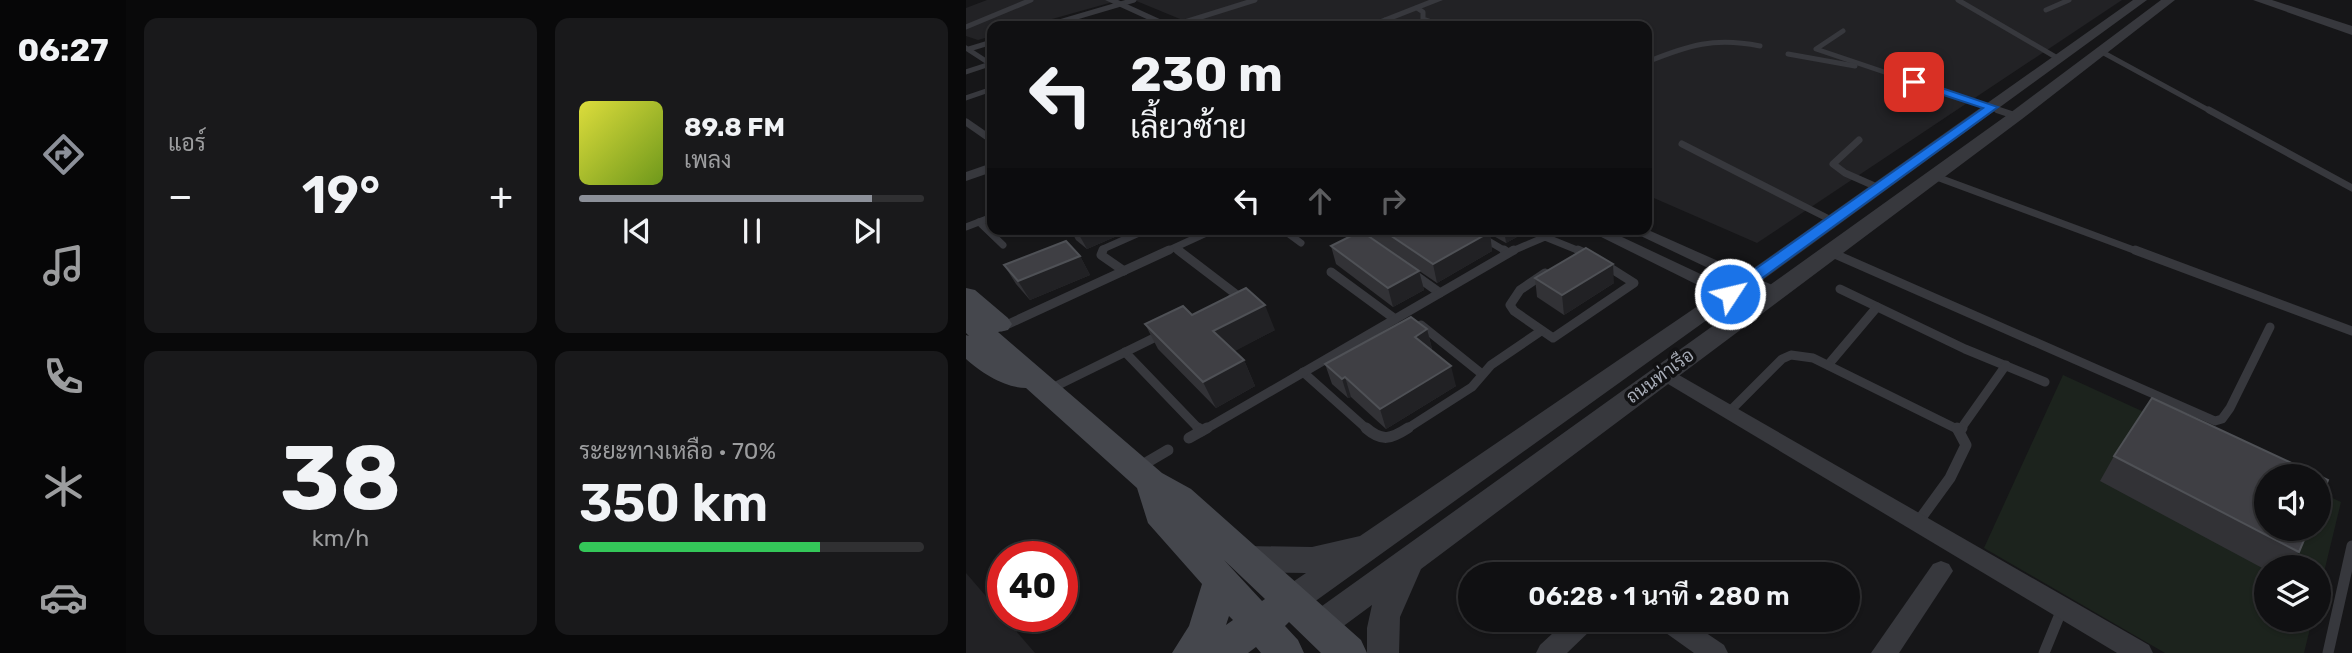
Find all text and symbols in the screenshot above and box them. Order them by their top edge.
text: 06:27 [17,31,109,69]
text: 230 m [1130,45,1283,103]
icon: left [1015,49,1106,140]
pin [1884,52,1944,112]
icon: arrive [1895,63,1933,101]
text: เลี้ยวซ้าย [1130,108,1247,146]
text: 89.8 FM [684,112,785,143]
text: แอร์ [168,129,206,157]
icon: directions [39,130,88,179]
text: เพลง [684,146,731,174]
text: 19° [302,164,380,226]
text: − [168,173,193,219]
text: + [489,173,513,219]
icon: left [1228,182,1266,220]
icon: ahead [1301,182,1339,220]
icon: right [1374,182,1412,220]
icon: previous [618,212,656,250]
icon: pause [733,212,771,250]
icon: next [848,212,886,250]
icon: music [39,241,88,290]
position arrow [1693,257,1767,331]
street label: ถนนท่าเรือ [1621,343,1698,408]
icon: phone [39,352,88,401]
text: 38 [280,424,401,532]
text: ระยะทางเหลือ · 70% [579,437,776,465]
icon: climate [39,462,88,511]
map controls [2254,464,2331,632]
button: sound [2254,464,2331,541]
text: 350 km [579,472,768,534]
text: km/h [312,524,369,552]
speed limit sign: 40 [987,541,1078,632]
button: layers [2254,555,2331,632]
icon: car [39,573,88,622]
text: 06:28 · 1 นาที · 280 m [1528,581,1790,612]

